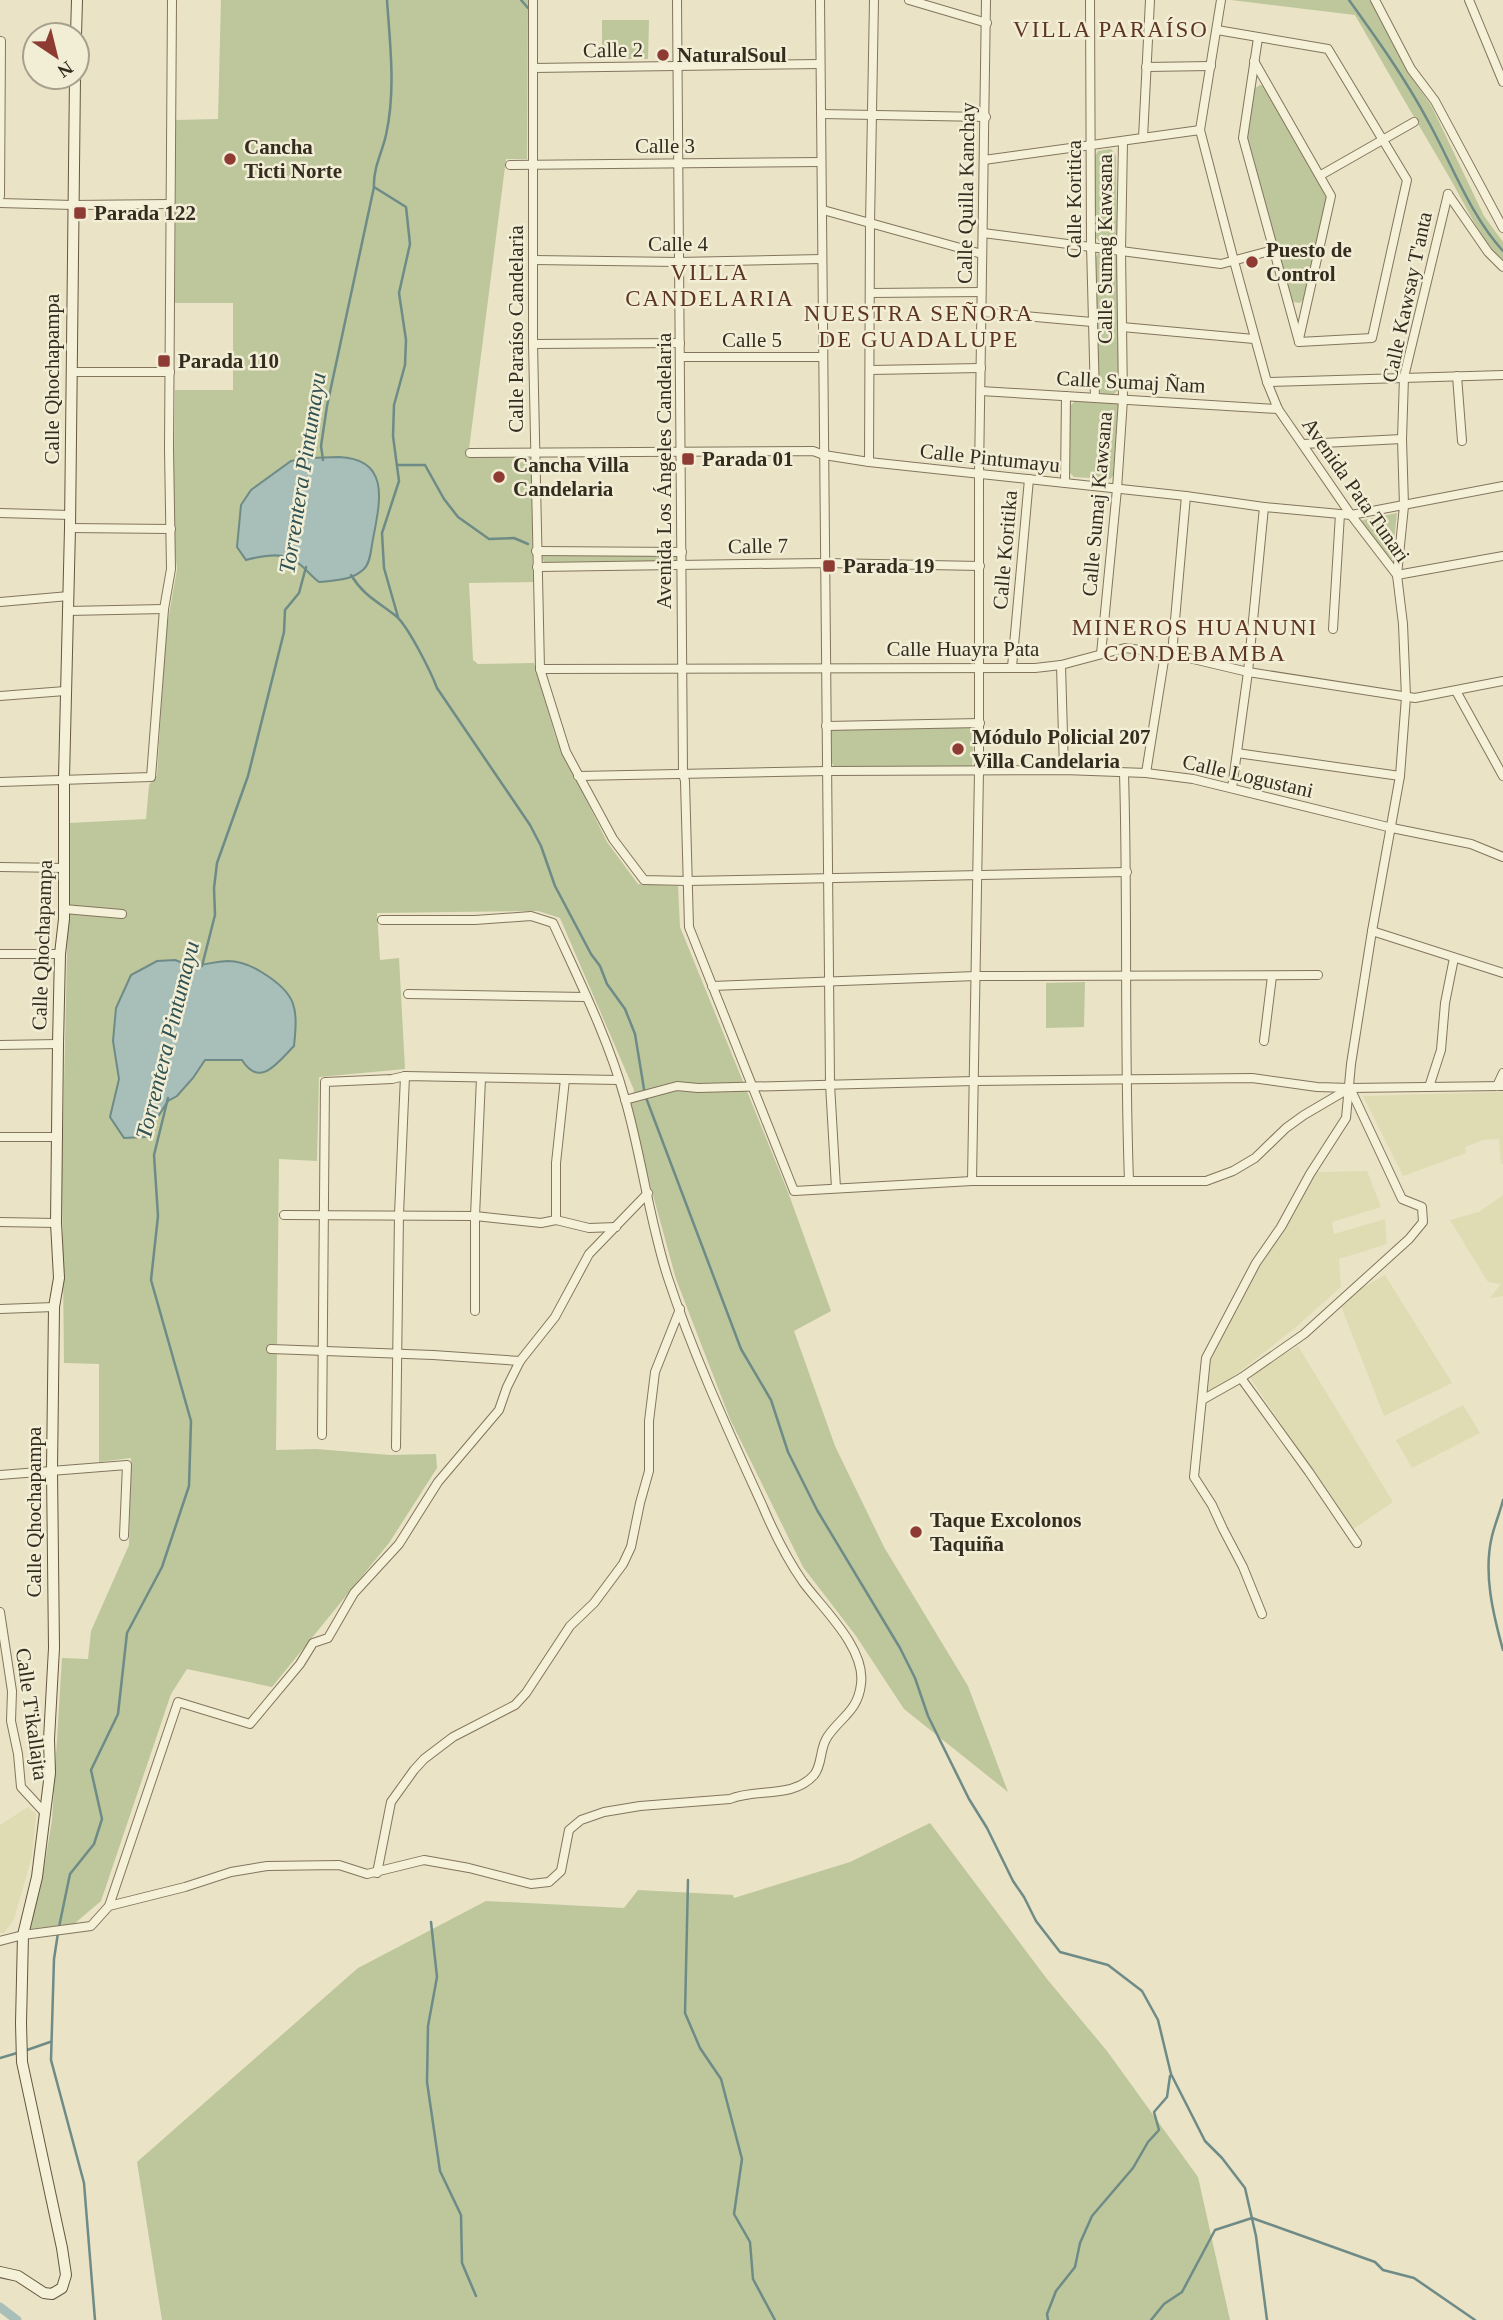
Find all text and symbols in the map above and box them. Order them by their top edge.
district label: VILLA PARAÍSO [1013,17,1209,42]
north arrow [21,21,91,91]
street label: Calle 2 [583,37,643,63]
place label: NaturalSoul [677,43,787,67]
marker: NaturalSoul [655,47,671,63]
text: N [54,57,77,82]
street label: Calle Quilla Kanchay [952,101,980,284]
street label: Calle 3 [635,134,695,158]
place label: Cancha Ticti Norte [244,135,342,183]
street label: Calle Koritica [1062,139,1086,258]
marker: Cancha Ticti Norte [222,151,238,167]
street label: Calle Sumag Kawsana [1093,153,1117,344]
place label: Parada 122 [94,201,196,225]
marker: Parada 122 [72,205,88,221]
street label: Calle Kawsay T'anta [1377,209,1437,384]
street label: Calle Paraíso Candelaria [504,225,528,433]
street label: Calle 4 [648,232,709,256]
place label: Puesto de Control [1266,238,1352,286]
marker: Puesto de Control [1244,254,1260,270]
district label: VILLA CANDELARIA [625,260,795,311]
street label: Calle Qhochapampa [40,293,64,464]
district label: NUESTRA SEÑORA DE GUADALUPE [804,301,1034,352]
street label: Calle 5 [722,328,782,352]
street label: Avenida Los Ángeles Candelaria [652,332,676,609]
place label: Parada 110 [178,349,279,373]
marker: Parada 110 [156,353,172,369]
street label: Calle Sumaj Ñam [1056,366,1206,398]
water label: Torrentera Pintumayu [274,371,331,575]
street label: Calle Sumaj Kawsana [1077,410,1117,597]
street label: Avenida Pata Tunari [1297,413,1415,567]
street label: Calle Pintumayu [919,439,1062,477]
place label: Parada 01 [702,447,794,471]
marker: Parada 01 [680,451,696,467]
place label: Cancha Villa Candelaria [513,453,630,501]
marker: Cancha Villa Candelaria [491,469,507,485]
street label: Calle Koritika [988,489,1022,611]
street label: Calle 7 [728,533,788,559]
place label: Parada 19 [843,554,935,578]
marker: Parada 19 [821,558,837,574]
district label: MINEROS HUANUNI CONDEBAMBA [1072,615,1318,666]
street label: Calle Huayra Pata [887,637,1040,661]
place label: Módulo Policial 207 Villa Candelaria [972,725,1151,773]
marker: Módulo Policial 207 Villa Candelaria [950,741,966,757]
street label: Calle Logustani [1180,749,1316,803]
street label: Calle Qhochapampa [27,859,57,1031]
water label: Torrentera Pintumayu [131,938,204,1142]
street label: Calle Qhochapampa [22,1426,46,1597]
place label: Taque Excolonos Taquiña [930,1508,1082,1556]
marker: Taque Excolonos Taquiña [908,1524,924,1540]
street label: Calle T'ikallajta [11,1646,53,1782]

